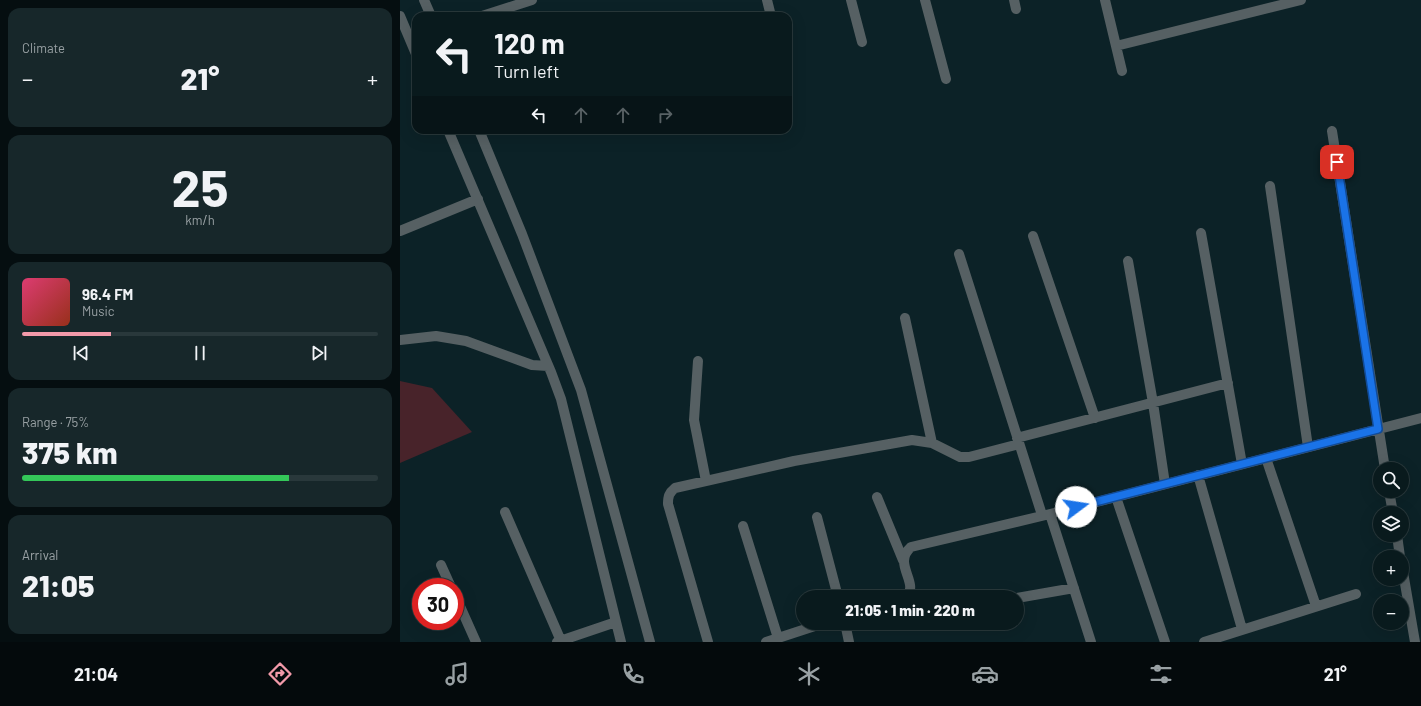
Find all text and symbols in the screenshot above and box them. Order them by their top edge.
text: 120 m [494,26,565,60]
icon: left [428,28,480,80]
text: Climate [22,40,65,56]
text: 21° [181,60,219,96]
text: Turn left [494,60,560,82]
text: − [22,65,33,91]
text: + [367,65,378,91]
icon: left [528,104,550,126]
icon: ahead [570,104,592,126]
icon: ahead [612,104,634,126]
icon: right [654,104,676,126]
pin [1320,145,1354,179]
icon: arrive [1326,151,1348,173]
text: 25 [171,155,229,217]
text: km/h [185,212,215,228]
text: 96.4 FM [82,285,133,303]
text: Music [82,303,115,319]
icon: previous [70,342,92,364]
icon: pause [189,342,211,364]
icon: next [308,342,330,364]
text: Range · 75% [22,414,89,430]
text: 375 km [22,434,118,470]
map controls [1373,462,1409,630]
button: search [1373,462,1409,498]
position arrow [1055,486,1097,528]
button: layers [1373,506,1409,542]
text: Arrival [22,547,58,563]
button: + [1373,550,1409,586]
text: 21:05 [22,567,94,603]
speed limit sign: 30 [412,578,464,630]
button: − [1373,594,1409,630]
text: 21:05 · 1 min · 220 m [845,601,975,619]
icon: directions [266,660,294,688]
icon: music [443,660,471,688]
icon: phone [619,660,647,688]
icon: climate [795,660,823,688]
icon: car [971,660,999,688]
icon: filters [1147,660,1175,688]
text: 21:04 [74,663,118,685]
text: 21° [1324,663,1347,685]

